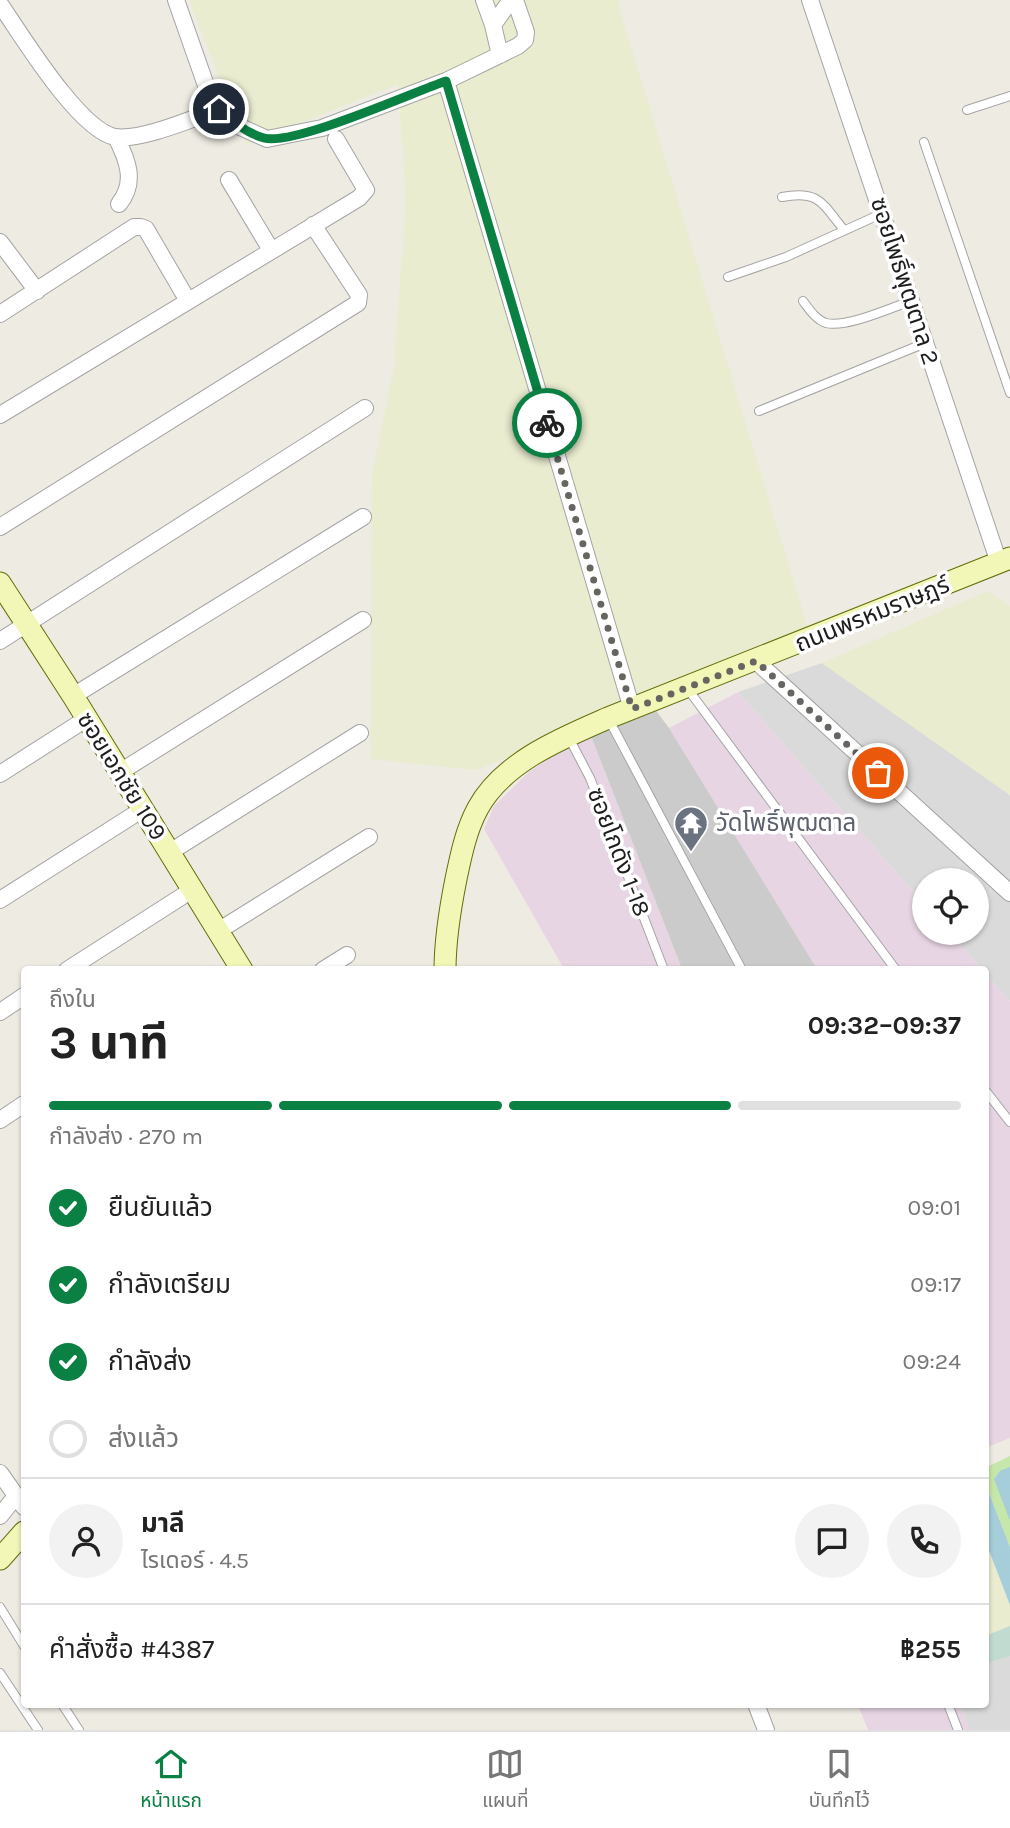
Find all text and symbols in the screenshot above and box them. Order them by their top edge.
pin [189,79,249,139]
icon: home [200,90,238,128]
street label: ซอยโพธิ์พุฒตาล 2 [864,193,946,369]
courier [512,388,582,458]
icon: bike [528,404,566,442]
street label: ถนนพรหมราษฎร์ [791,570,954,658]
street label: ซอยเอกชัย 109 [72,707,172,845]
pin [848,743,908,803]
icon: bag [859,754,897,792]
street label: ซอยโกดัง 1-18 [582,784,656,920]
temple icon: วัดโพธิ์พุฒตาล [672,804,710,853]
place label: วัดโพธิ์พุฒตาล [716,808,856,838]
map controls [912,868,989,945]
button: locate [912,868,989,945]
text: ถึงใน [49,986,96,1013]
text: 09:32–09:37 [808,1010,961,1041]
text: 3 นาที [49,1016,169,1070]
text: กำลังส่ง · 270 m [49,1123,203,1150]
icon: check [49,1189,87,1227]
text: ยืนยันแล้ว [108,1192,213,1223]
text: 09:01 [907,1194,961,1221]
icon: check [49,1266,87,1304]
text: กำลังเตรียม [108,1269,231,1300]
text: 09:17 [910,1271,961,1298]
icon: check [49,1343,87,1381]
text: กำลังส่ง [108,1346,192,1377]
text: 09:24 [903,1348,961,1375]
text: ส่งแล้ว [108,1423,179,1454]
button: person [49,1504,123,1578]
button: chat [795,1504,869,1578]
button: phone [887,1504,961,1578]
text: มาลี [141,1508,185,1539]
text: ไรเดอร์ · 4.5 [141,1547,249,1574]
text: คำสั่งซื้อ #4387 [49,1634,214,1665]
text: ฿255 [900,1634,961,1665]
tab: หน้าแรก [140,1745,202,1816]
tab: แผนที่ [482,1745,529,1816]
tab: บันทึกไว้ [809,1745,870,1816]

